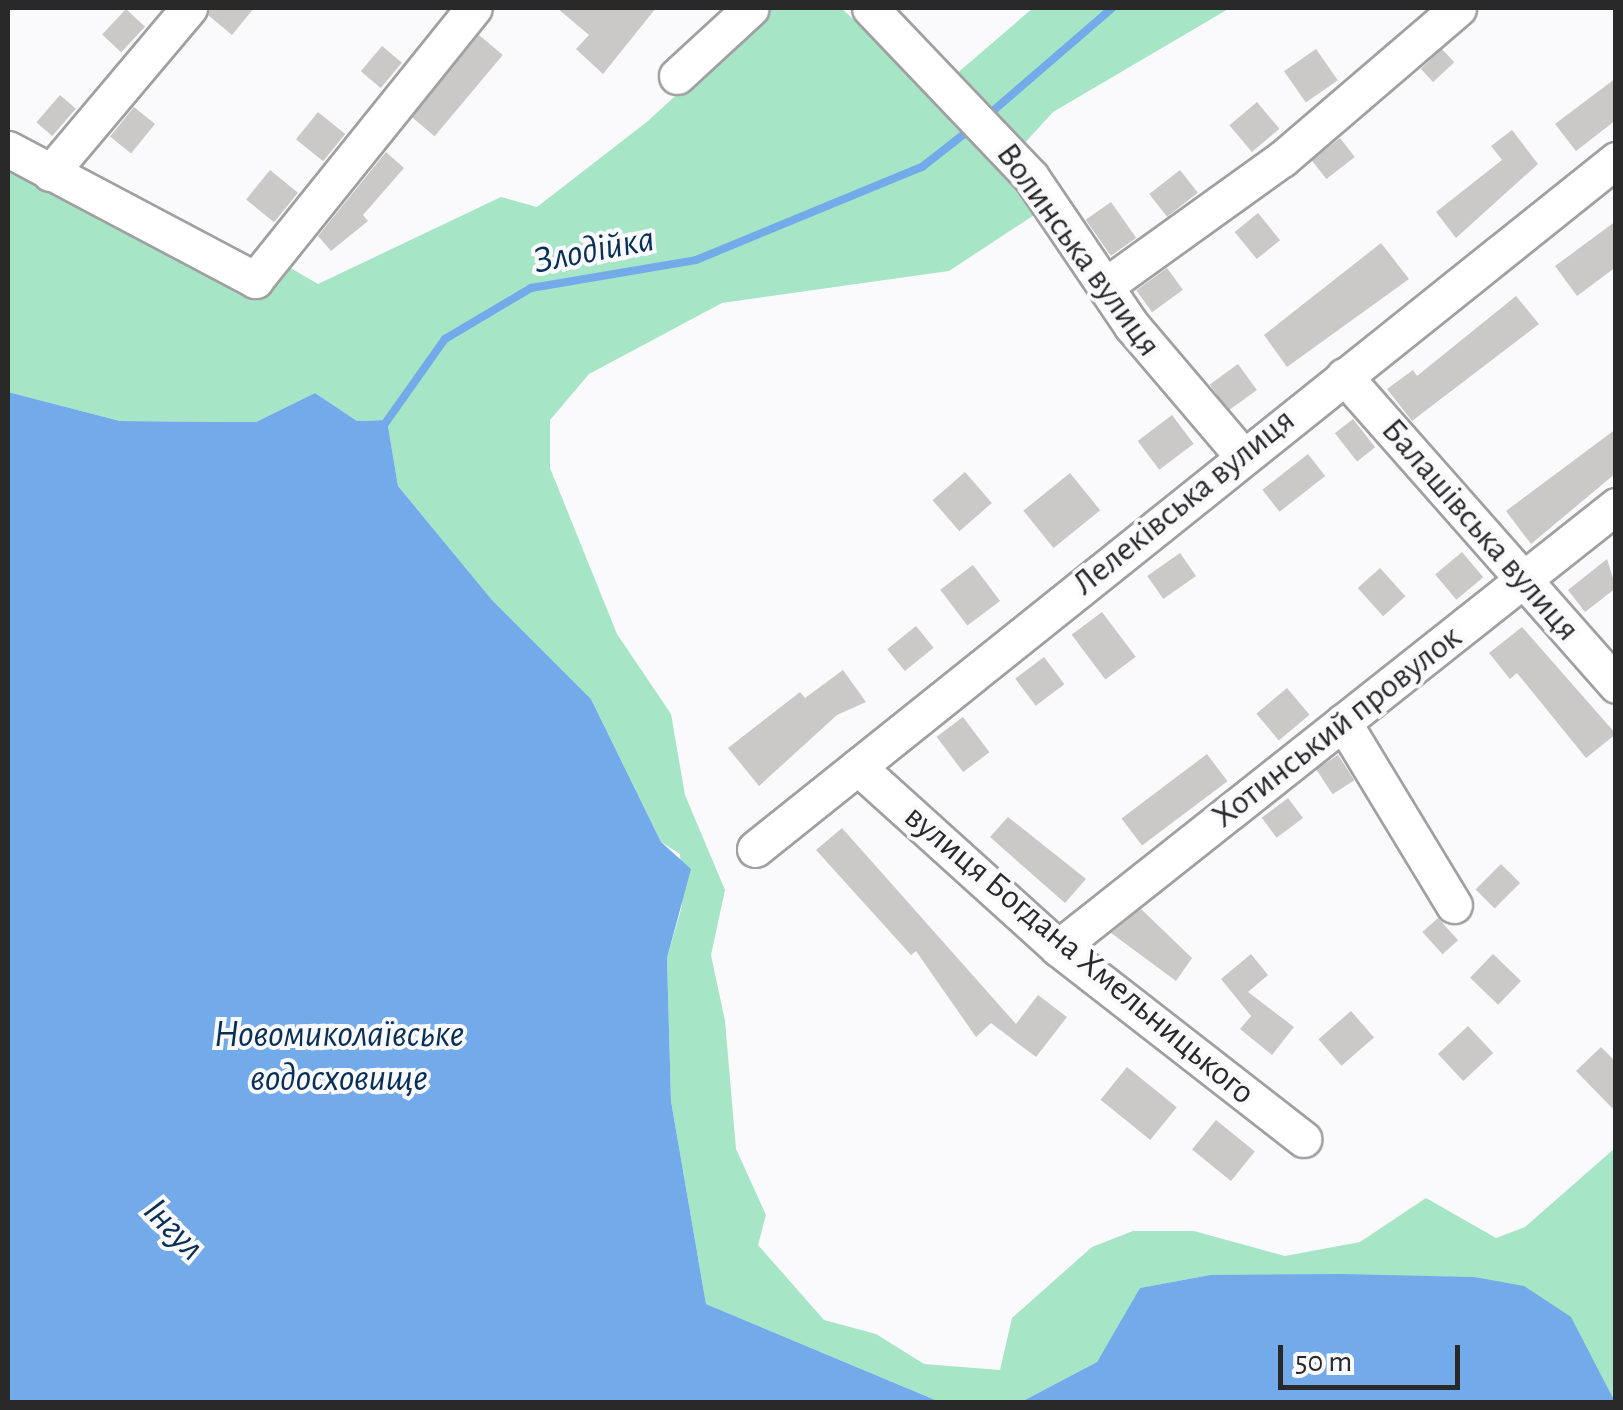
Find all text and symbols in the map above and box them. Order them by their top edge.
street label: Волинська вулиця [986,135,1170,365]
water label: Злодійка [530,217,658,285]
street label: Лелеківська вулиця [1064,399,1304,605]
street label: Балашівська вулиця [1372,410,1588,650]
street label: Хотинський провулок [1204,617,1470,837]
street label: вулиця Богдана Хмельницького [895,796,1263,1114]
water label: Новомиколаївське водосховище [214,1013,464,1102]
water label: Інгул [133,1189,213,1271]
scale bar [1283,1325,1466,1387]
text: 50 m [1295,1347,1352,1377]

